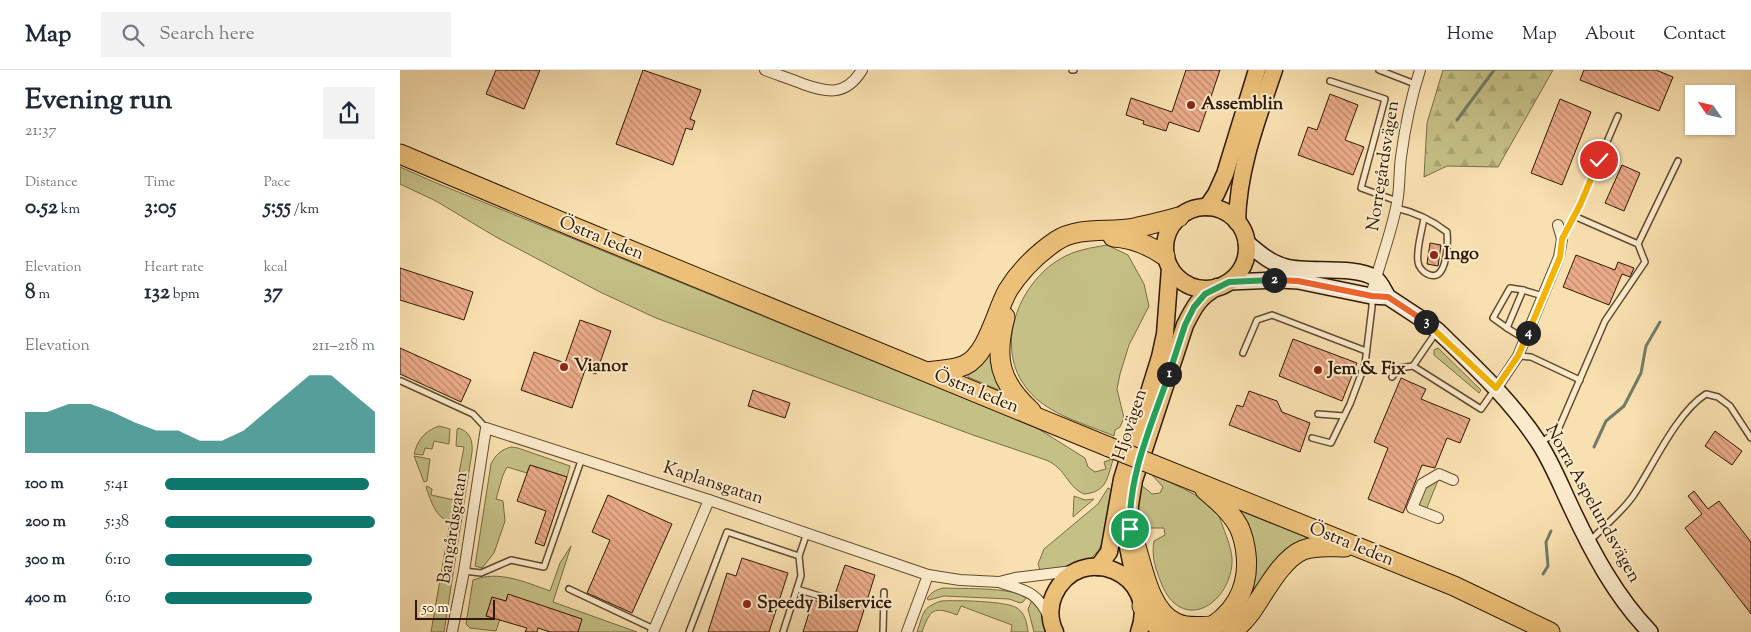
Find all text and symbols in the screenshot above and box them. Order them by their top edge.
search box [101,12,451,57]
text: Map [25,18,71,52]
icon: search [119,21,147,49]
text: Search here [159,21,255,48]
text: Home [1447,22,1494,48]
text: Map [1522,22,1557,48]
text: About [1585,22,1635,48]
text: Contact [1663,22,1726,48]
text: Evening run [25,81,172,121]
north arrow [1685,85,1735,135]
map controls [1685,85,1735,135]
button: share [323,87,375,139]
place label: Assemblin [1201,92,1284,118]
marker: Assemblin [1185,99,1197,111]
street label: Norregårdsvägen [1361,99,1407,233]
text: 21:37 [25,120,57,143]
pin [1578,139,1620,181]
icon: check [1585,146,1613,174]
text: Distance [25,173,78,193]
text: Time [144,173,175,193]
text: Pace [264,173,290,193]
text: 0.52 [25,193,58,223]
text: 3:05 [144,193,176,223]
text: 5:55 [264,193,291,223]
text: km [58,200,80,220]
text: /km [291,200,319,220]
street label: Östra leden [555,210,648,268]
place label: Ingo [1444,242,1479,268]
marker: Ingo [1428,249,1440,261]
text: Elevation [25,258,82,278]
text: Heart rate [144,258,204,278]
text: kcal [264,258,288,278]
pin: 2 [1262,268,1286,292]
text: 2 [1271,270,1278,290]
text: 8 [25,278,36,308]
text: 132 [144,278,170,308]
text: 37 [264,278,283,308]
text: m [36,285,50,305]
text: bpm [170,285,200,305]
pin: 3 [1414,310,1438,334]
text: 3 [1424,312,1429,332]
pin: 4 [1516,320,1540,346]
text: 4 [1525,323,1532,343]
text: Elevation [25,335,90,358]
text: 211–218 m [311,335,375,358]
place label: Vianor [574,354,628,380]
place label: Jem & Fix [1326,357,1406,383]
marker: Vianor [558,361,570,373]
pin: 1 [1156,362,1182,386]
street label: Östra leden [930,363,1023,421]
text: 1 [1167,364,1172,384]
marker: Jem & Fix [1312,364,1324,376]
street label: Hjovägen [1107,386,1155,464]
street label: Norra Aspelundsvägen [1538,420,1647,588]
street label: Kaplansgatan [659,456,767,513]
street label: Bangårdsgatan [432,470,476,586]
text: 100 m [25,473,64,496]
text: 5:41 [105,473,128,496]
pin [1109,508,1151,550]
text: 200 m [25,511,66,534]
text: 5:38 [105,511,129,534]
icon: arrive [1116,515,1144,543]
street label: Östra leden [1305,516,1398,574]
text: 300 m [25,549,65,572]
text: 6:10 [105,549,131,572]
text: 400 m [25,587,67,610]
text: 6:10 [105,587,131,610]
place label: Speedy Bilservice [757,591,893,617]
scale bar [415,597,495,620]
marker: Speedy Bilservice [741,598,753,610]
text: 50 m [422,599,449,619]

